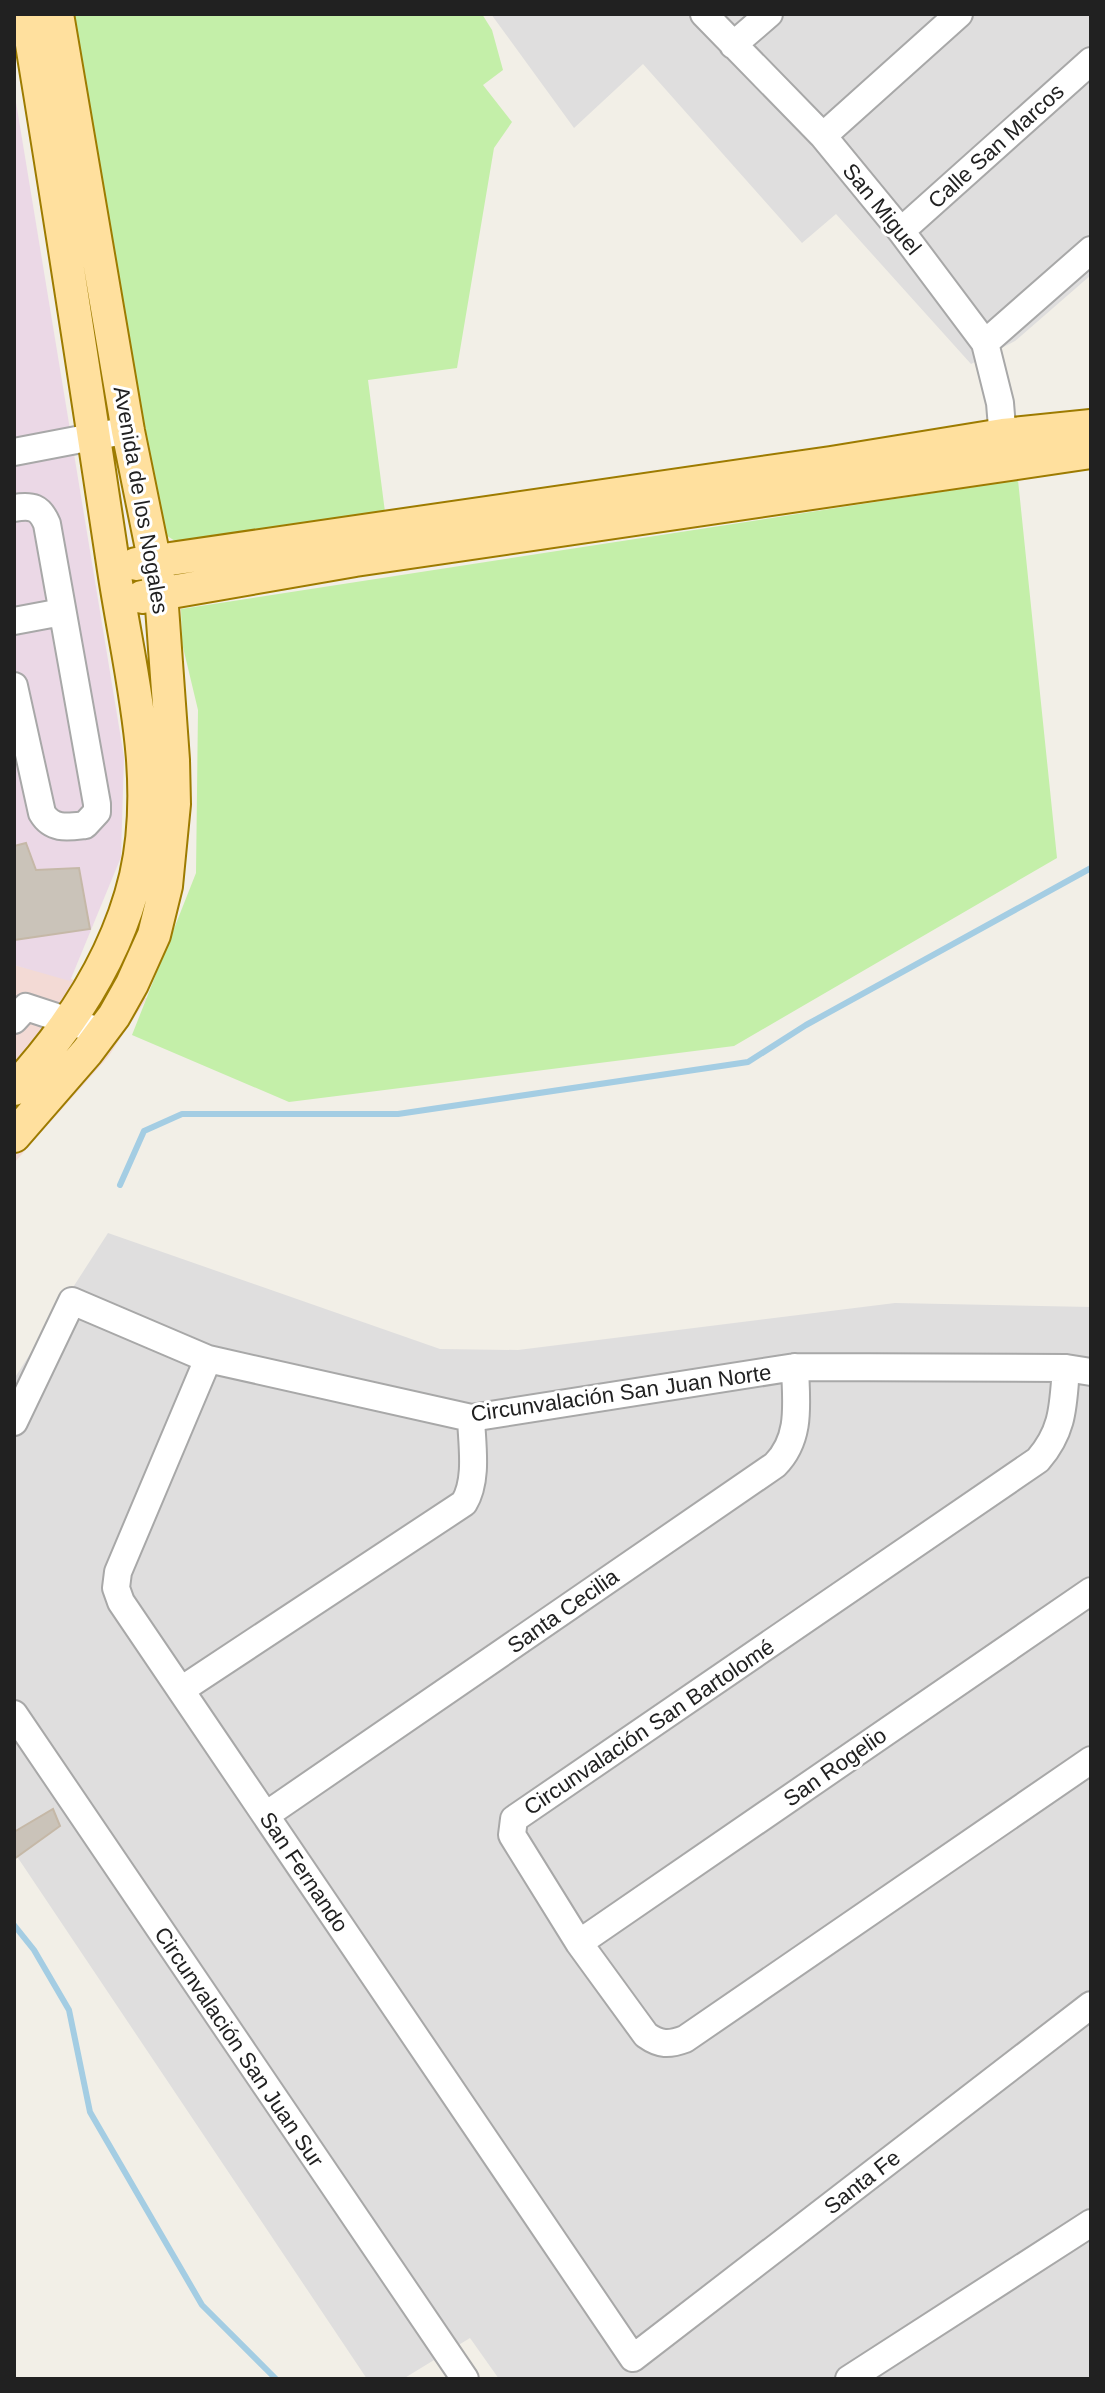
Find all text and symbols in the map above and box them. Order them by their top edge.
street label: Calle San Marcos [923,79,1069,213]
street label: San Miguel [838,158,926,260]
street label: Avenida de los Nogales [109,384,173,616]
street label: Circunvalación San Juan Norte [469,1360,773,1426]
street label: Santa Cecilia [503,1563,624,1658]
street label: Circunvalación San Bartolomé [519,1634,779,1820]
street label: San Rogelio [779,1722,891,1812]
street label: San Fernando [255,1807,353,1937]
street label: Circunvalación San Juan Sur [149,1922,329,2172]
street label: Santa Fe [819,2145,905,2219]

